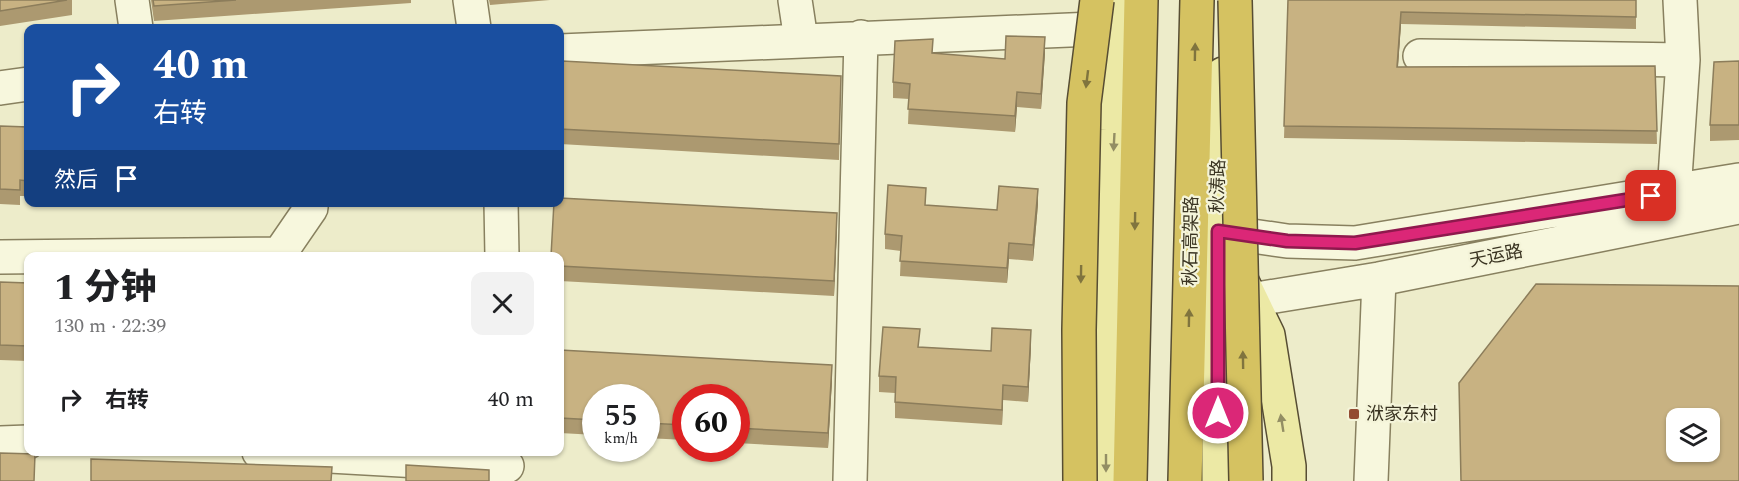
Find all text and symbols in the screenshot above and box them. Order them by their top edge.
text: 40 m [153,34,248,97]
one-way arrow [1191,43,1200,62]
icon: right [54,48,132,126]
one-way arrow [1083,69,1092,88]
text: 右转 [153,93,207,135]
one-way arrow [1110,133,1119,152]
street label: 秋涛路 [1204,159,1232,213]
icon: arrive [110,162,143,195]
text: 然后 [54,164,98,197]
pin [1625,170,1676,221]
icon: arrive [1634,179,1667,212]
street label: 秋石高架路 [1177,196,1205,286]
one-way arrow [1130,212,1140,231]
street label: 天运路 [1467,238,1525,274]
text: 1 分钟 [54,261,157,316]
one-way arrow [1076,264,1085,283]
button: close [471,272,534,335]
one-way arrow [1184,308,1194,327]
text: 130 m · 22:39 [54,311,166,341]
one-way arrow [1238,350,1248,369]
position arrow [1186,381,1250,445]
icon: right [54,383,87,416]
text: 40 m [488,383,534,416]
text: 右转 [105,384,149,417]
speed limit sign: 60 [672,384,750,462]
text: 55 [604,393,638,439]
place label: 洑家东村 [1366,401,1438,428]
marker: 洑家东村 [1347,407,1361,421]
map controls [1666,408,1720,462]
button: layers [1666,408,1720,462]
one-way arrow [1278,413,1287,432]
text: km/h [604,427,638,450]
one-way arrow [1101,454,1111,473]

